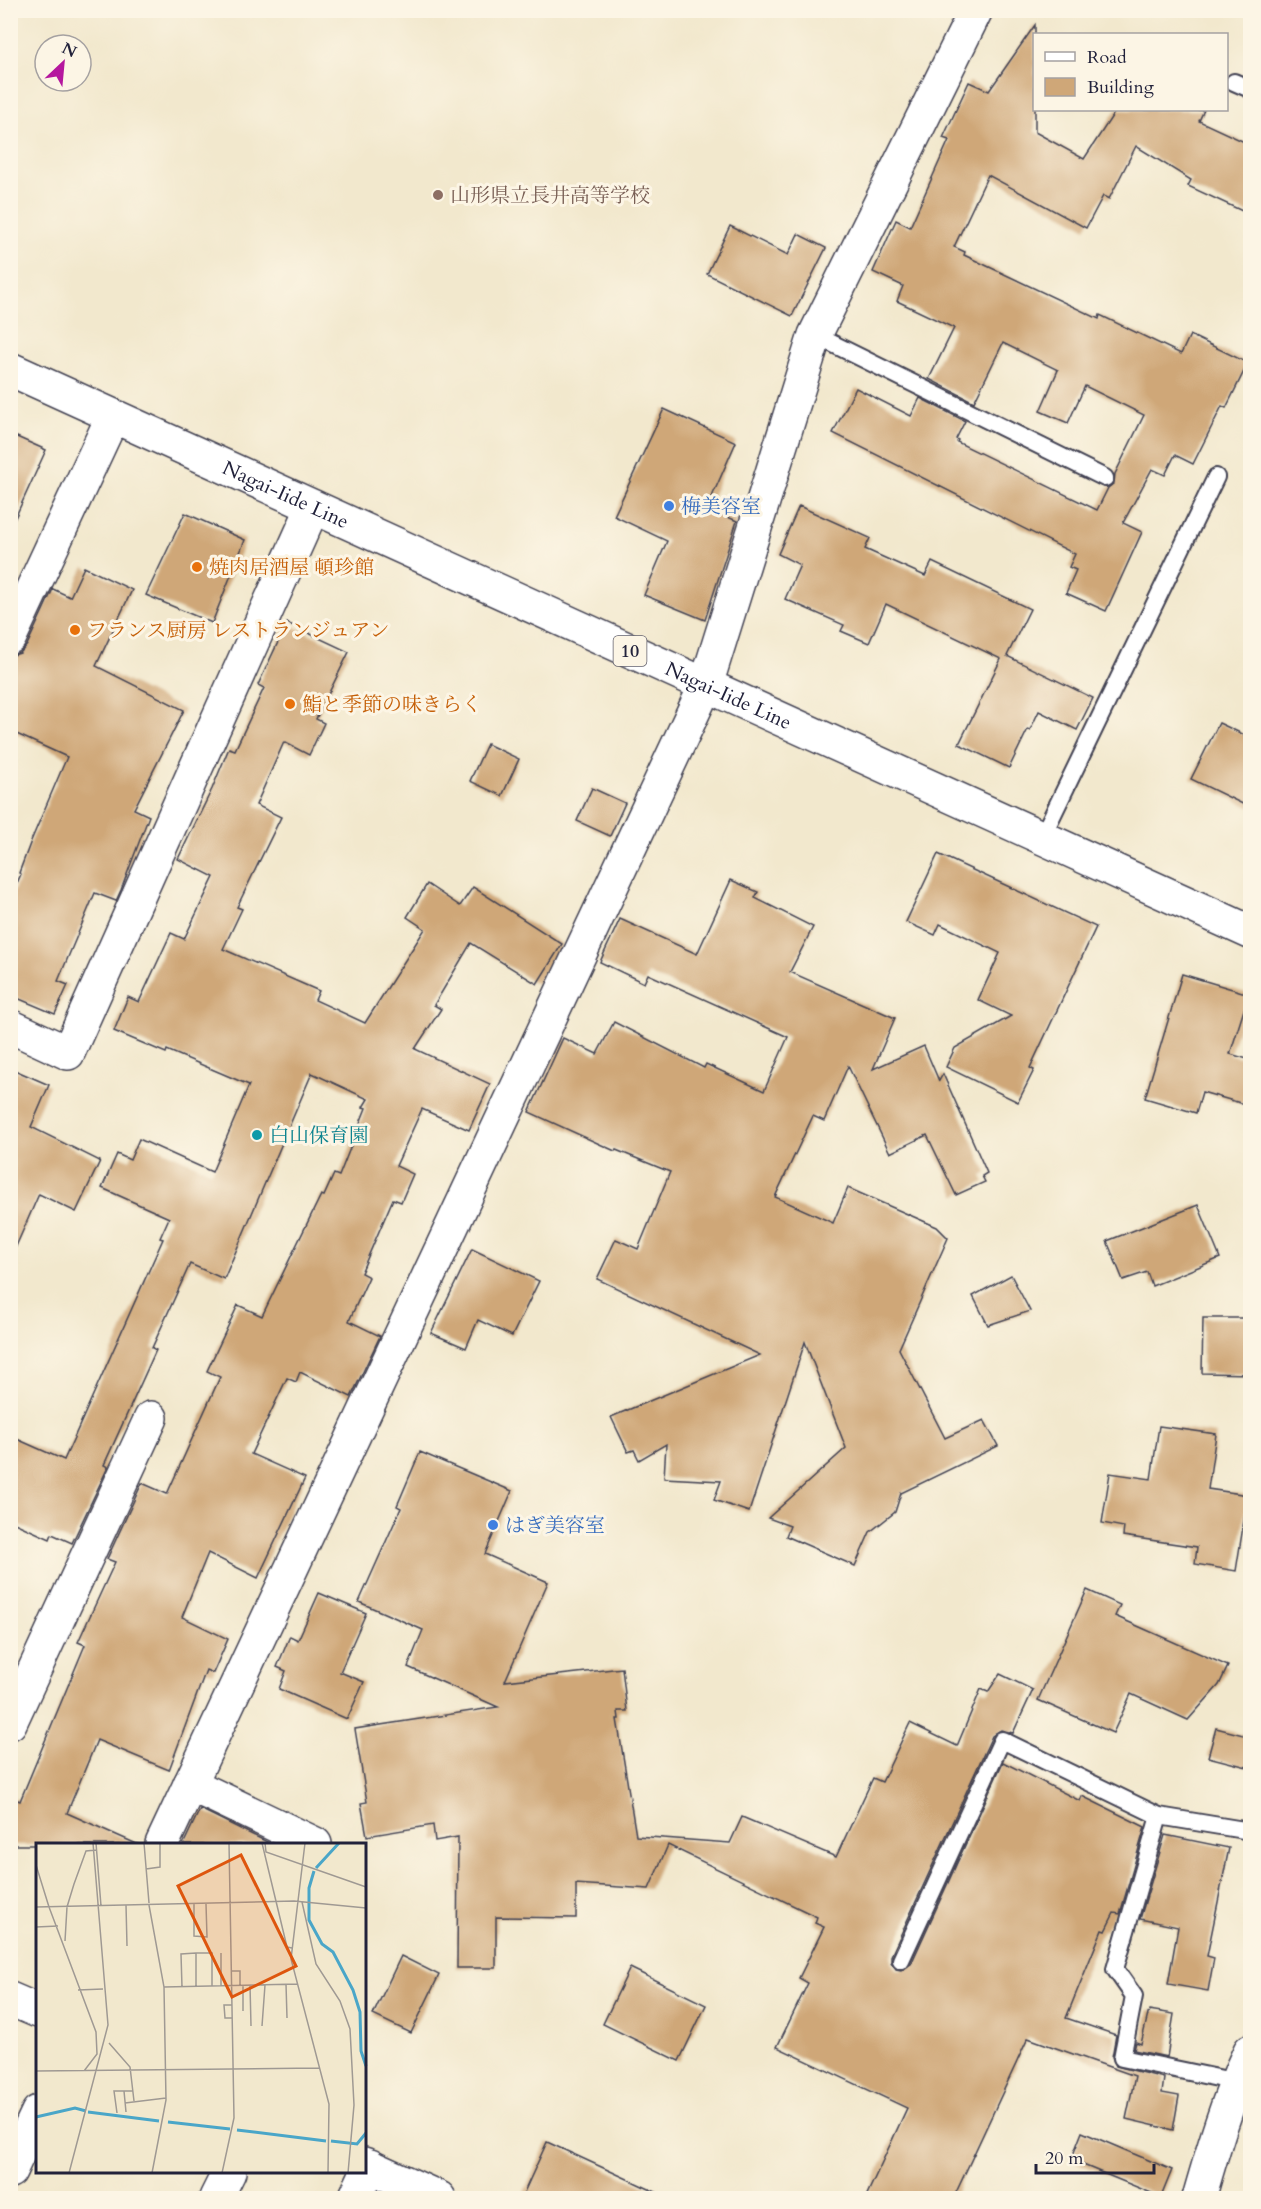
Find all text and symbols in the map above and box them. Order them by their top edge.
north arrow [33,33,93,93]
legend [1033,33,1228,111]
text: N [58,37,80,63]
text: Road [1087,45,1127,70]
text: Building [1087,75,1155,100]
place label: 山形県立長井高等学校 [450,182,650,209]
marker: 山形県立長井高等学校 [431,188,445,202]
street label: Nagai-Iide Line [218,454,353,535]
place label: 梅美容室 [681,493,761,520]
marker: 梅美容室 [662,499,676,513]
place label: 焼肉居酒屋 頓珍館 [209,554,374,581]
marker: 焼肉居酒屋 頓珍館 [190,560,204,574]
place label: フランス厨房 レストランジュアン [87,617,389,644]
marker: フランス厨房 レストランジュアン [68,623,82,637]
road number: 10 [614,636,646,666]
street label: Nagai-Iide Line [661,655,796,736]
place label: 鮨と季節の味きらく [302,691,482,718]
marker: 鮨と季節の味きらく [283,697,297,711]
place label: 白山保育園 [269,1122,369,1149]
marker: 白山保育園 [250,1128,264,1142]
place label: はぎ美容室 [505,1512,605,1539]
marker: はぎ美容室 [486,1518,500,1532]
inset map [36,1843,366,2173]
scale bar [1036,2137,1154,2175]
text: 20 m [1045,2146,1084,2171]

